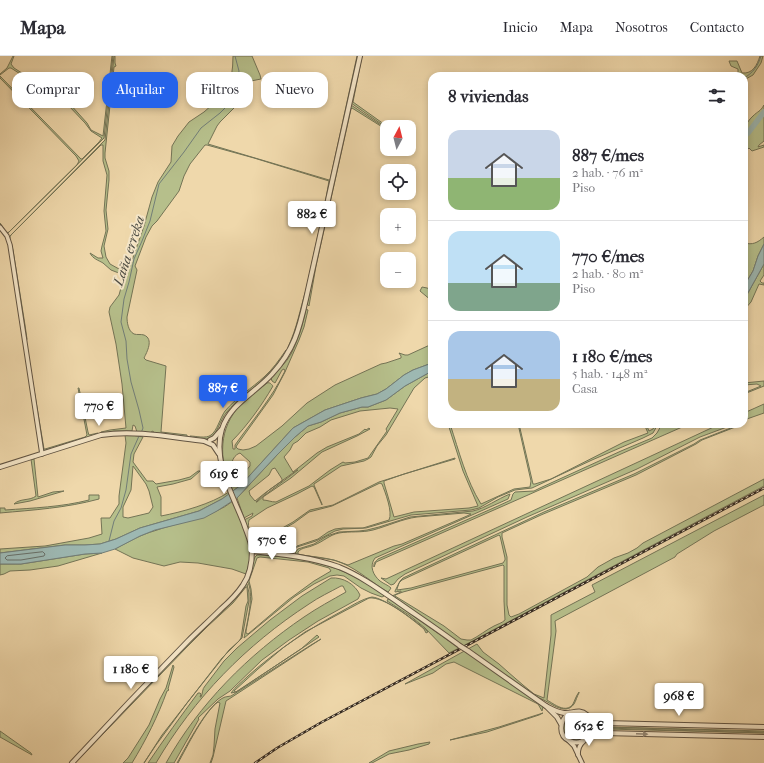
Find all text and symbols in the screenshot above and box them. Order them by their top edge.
text: Mapa [20,17,65,39]
text: Inicio [503,19,538,36]
text: Mapa [560,19,593,36]
text: Nosotros [615,19,668,36]
text: Contacto [690,19,744,36]
chip: Comprar [12,72,94,108]
chip: Alquilar [102,72,178,108]
chip: Filtros [186,72,253,108]
chip: Nuevo [261,72,328,108]
icon: filters [706,85,728,107]
text: 8 viviendas [448,86,528,106]
north arrow [380,120,416,156]
map controls [380,120,416,288]
text: 887 €/mes [572,145,644,165]
icon: home [480,146,528,194]
button: locate [380,164,416,200]
text: 2 hab. · 76 m² [572,165,643,180]
text: Piso [572,180,595,195]
pin: 882 € [284,201,340,235]
text: 882 € [297,206,327,221]
button: + [380,208,416,244]
water label: Laña erreka [109,214,148,289]
text: 770 €/mes [572,246,644,266]
icon: home [480,247,528,295]
button: − [380,252,416,288]
text: 2 hab. · 80 m² [572,266,643,281]
text: Piso [572,281,595,296]
text: 1 180 €/mes [572,346,652,366]
icon: home [480,347,528,395]
text: 5 hab. · 148 m² [572,366,647,381]
pin: 887 € [195,375,251,409]
text: 887 € [208,380,238,395]
text: Casa [572,381,598,396]
pin: 770 € [71,393,127,427]
text: 770 € [84,398,114,413]
pin: 619 € [196,461,252,495]
text: 619 € [210,466,238,481]
pin: 570 € [244,527,300,561]
text: 570 € [257,532,287,547]
pin: 1 180 € [94,656,168,690]
text: 1 180 € [113,661,149,676]
pin: 968 € [651,683,707,717]
text: 968 € [664,688,694,703]
pin: 652 € [561,713,617,747]
text: 652 € [574,718,604,733]
one-way arrow [636,730,648,737]

